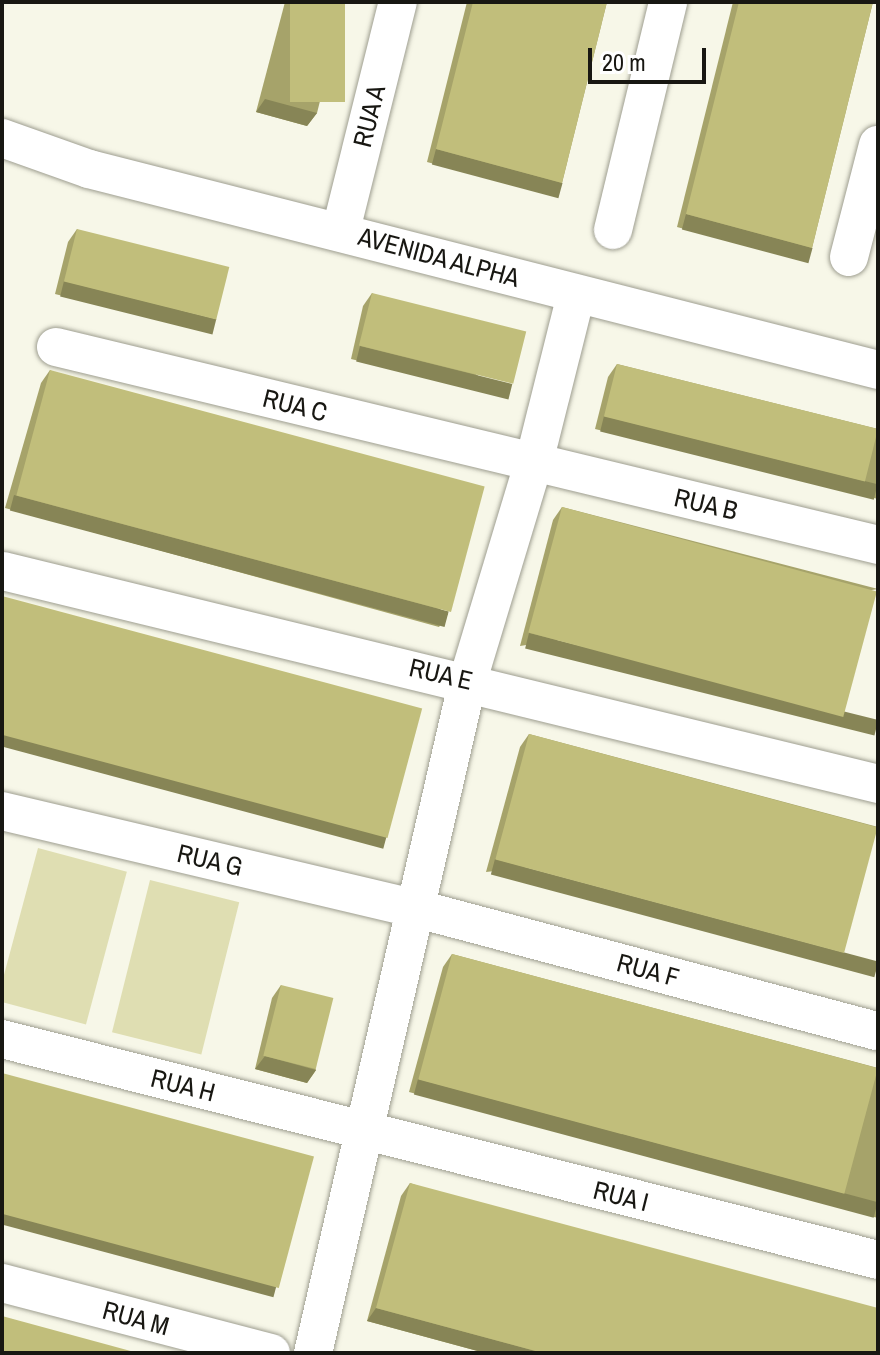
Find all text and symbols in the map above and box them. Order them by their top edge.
scale bar [592,32,710,82]
text: 20 m [602,46,646,78]
street label: RUA A [346,81,392,151]
street label: AVENIDA ALPHA [354,220,524,294]
street label: RUA C [259,382,331,428]
street label: RUA B [671,481,741,527]
street label: RUA E [406,651,476,697]
street label: RUA G [174,837,246,883]
street label: RUA F [613,947,683,993]
street label: RUA H [147,1062,219,1108]
street label: RUA I [590,1174,652,1218]
street label: RUA M [99,1294,173,1342]

